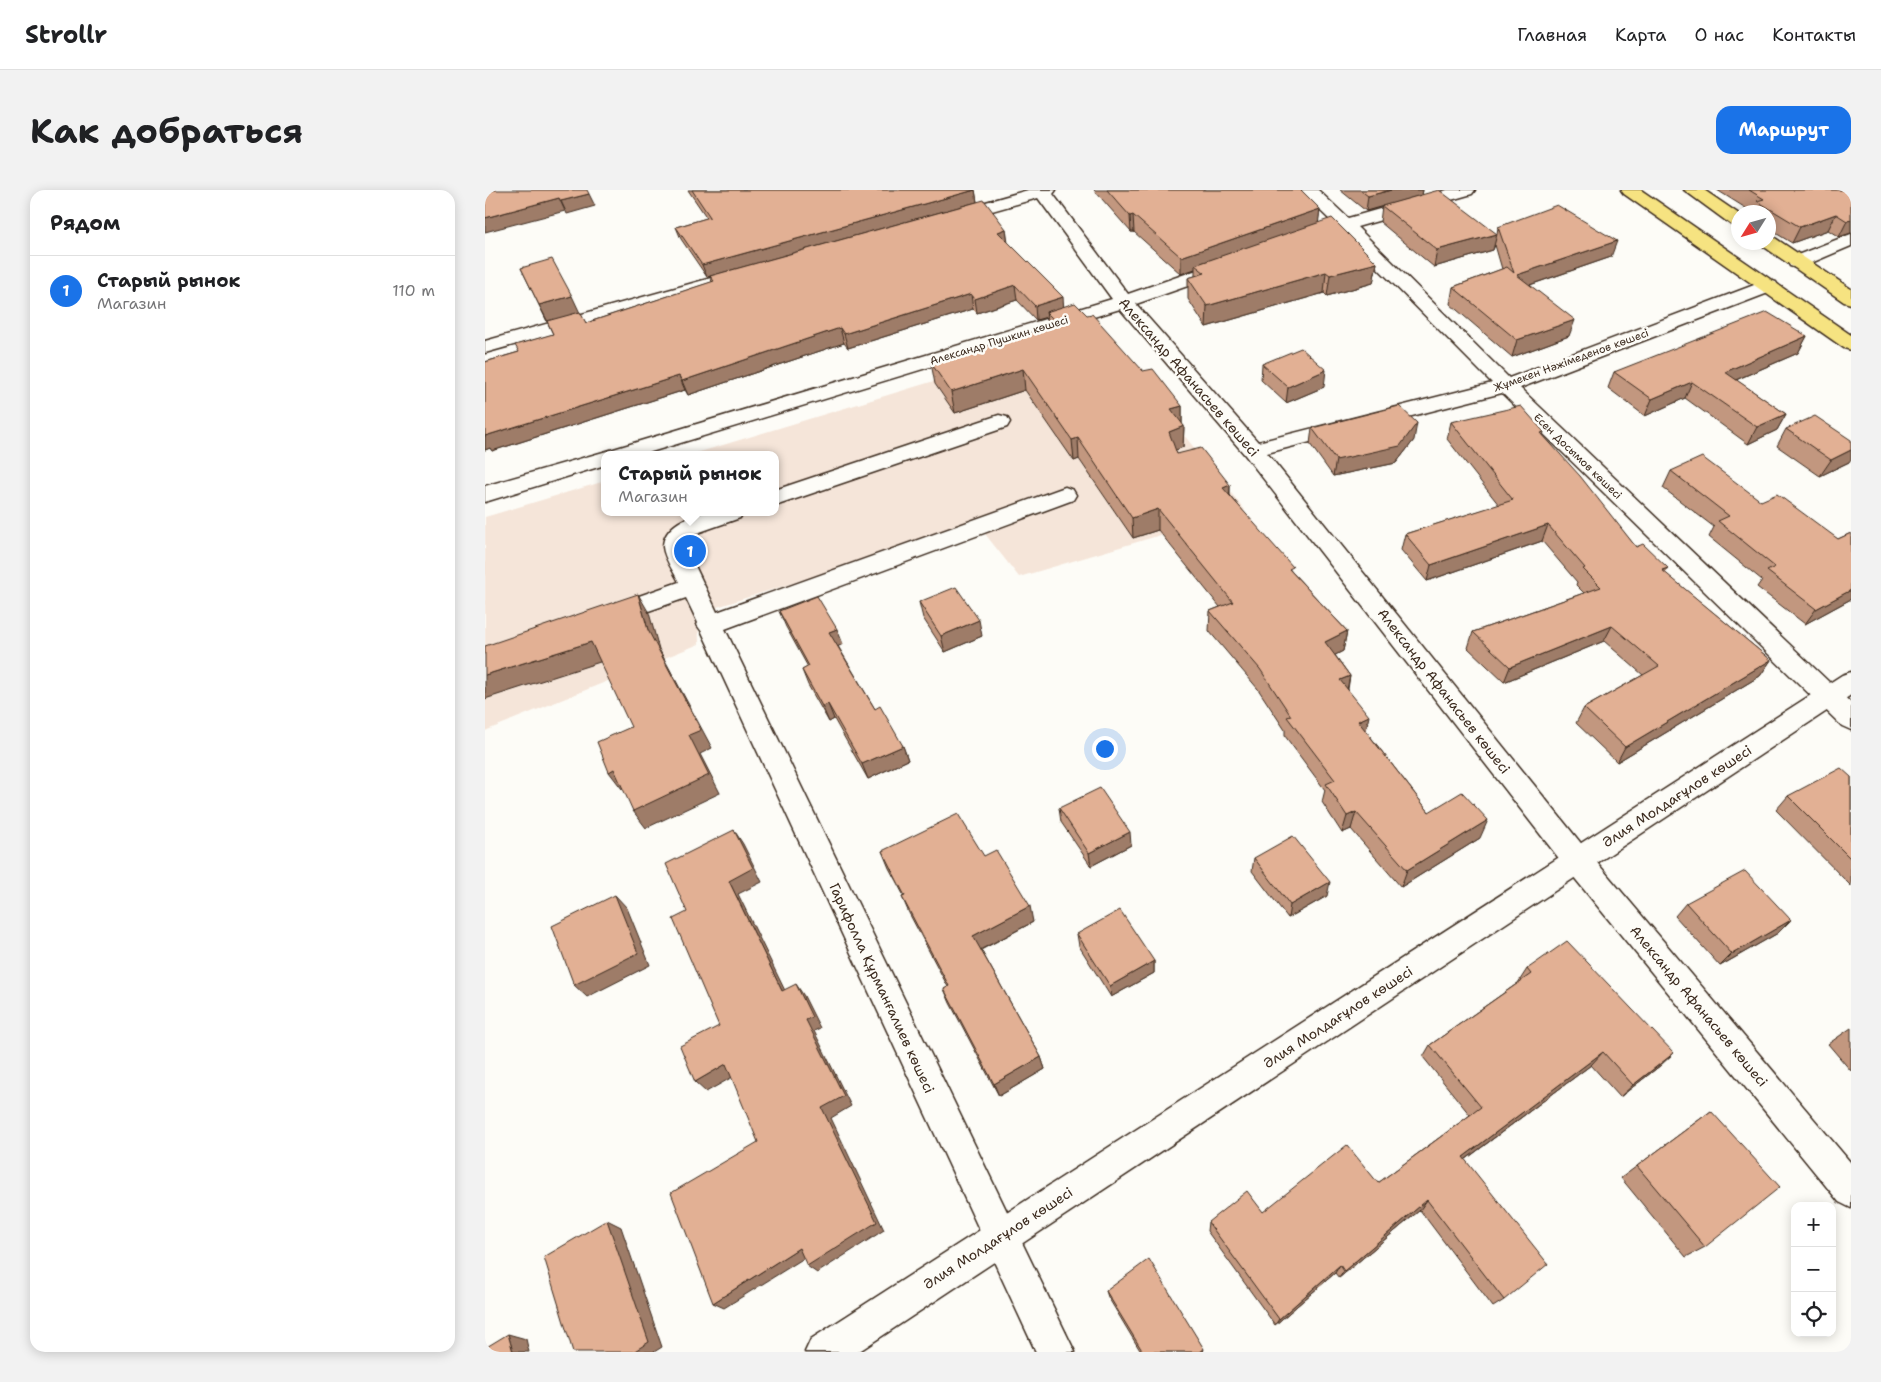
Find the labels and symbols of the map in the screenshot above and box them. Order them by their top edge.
north arrow [1731,205,1776,250]
street label: Александр Афанасьев көшесі [1115,294,1263,460]
street label: Александр Пушкин көшесі [928,312,1070,369]
street label: Жұмекен Нәжімеденов көшесі [1491,325,1651,396]
street label: Есен Досымов көшесі [1530,410,1625,503]
pin: 1 [674,532,706,570]
street label: Александр Афанасьев көшесі [1374,605,1514,777]
your location [1092,736,1118,762]
street label: Әлия Молдағұлов көшесі [1599,741,1755,851]
street label: Гарифолла Құрманғалиев көшесі [825,880,939,1096]
street label: Александр Афанасьев көшесі [1626,922,1772,1090]
street label: Әлия Молдағұлов көшесі [1260,962,1416,1072]
street label: Әлия Молдағұлов көшесі [920,1183,1076,1293]

